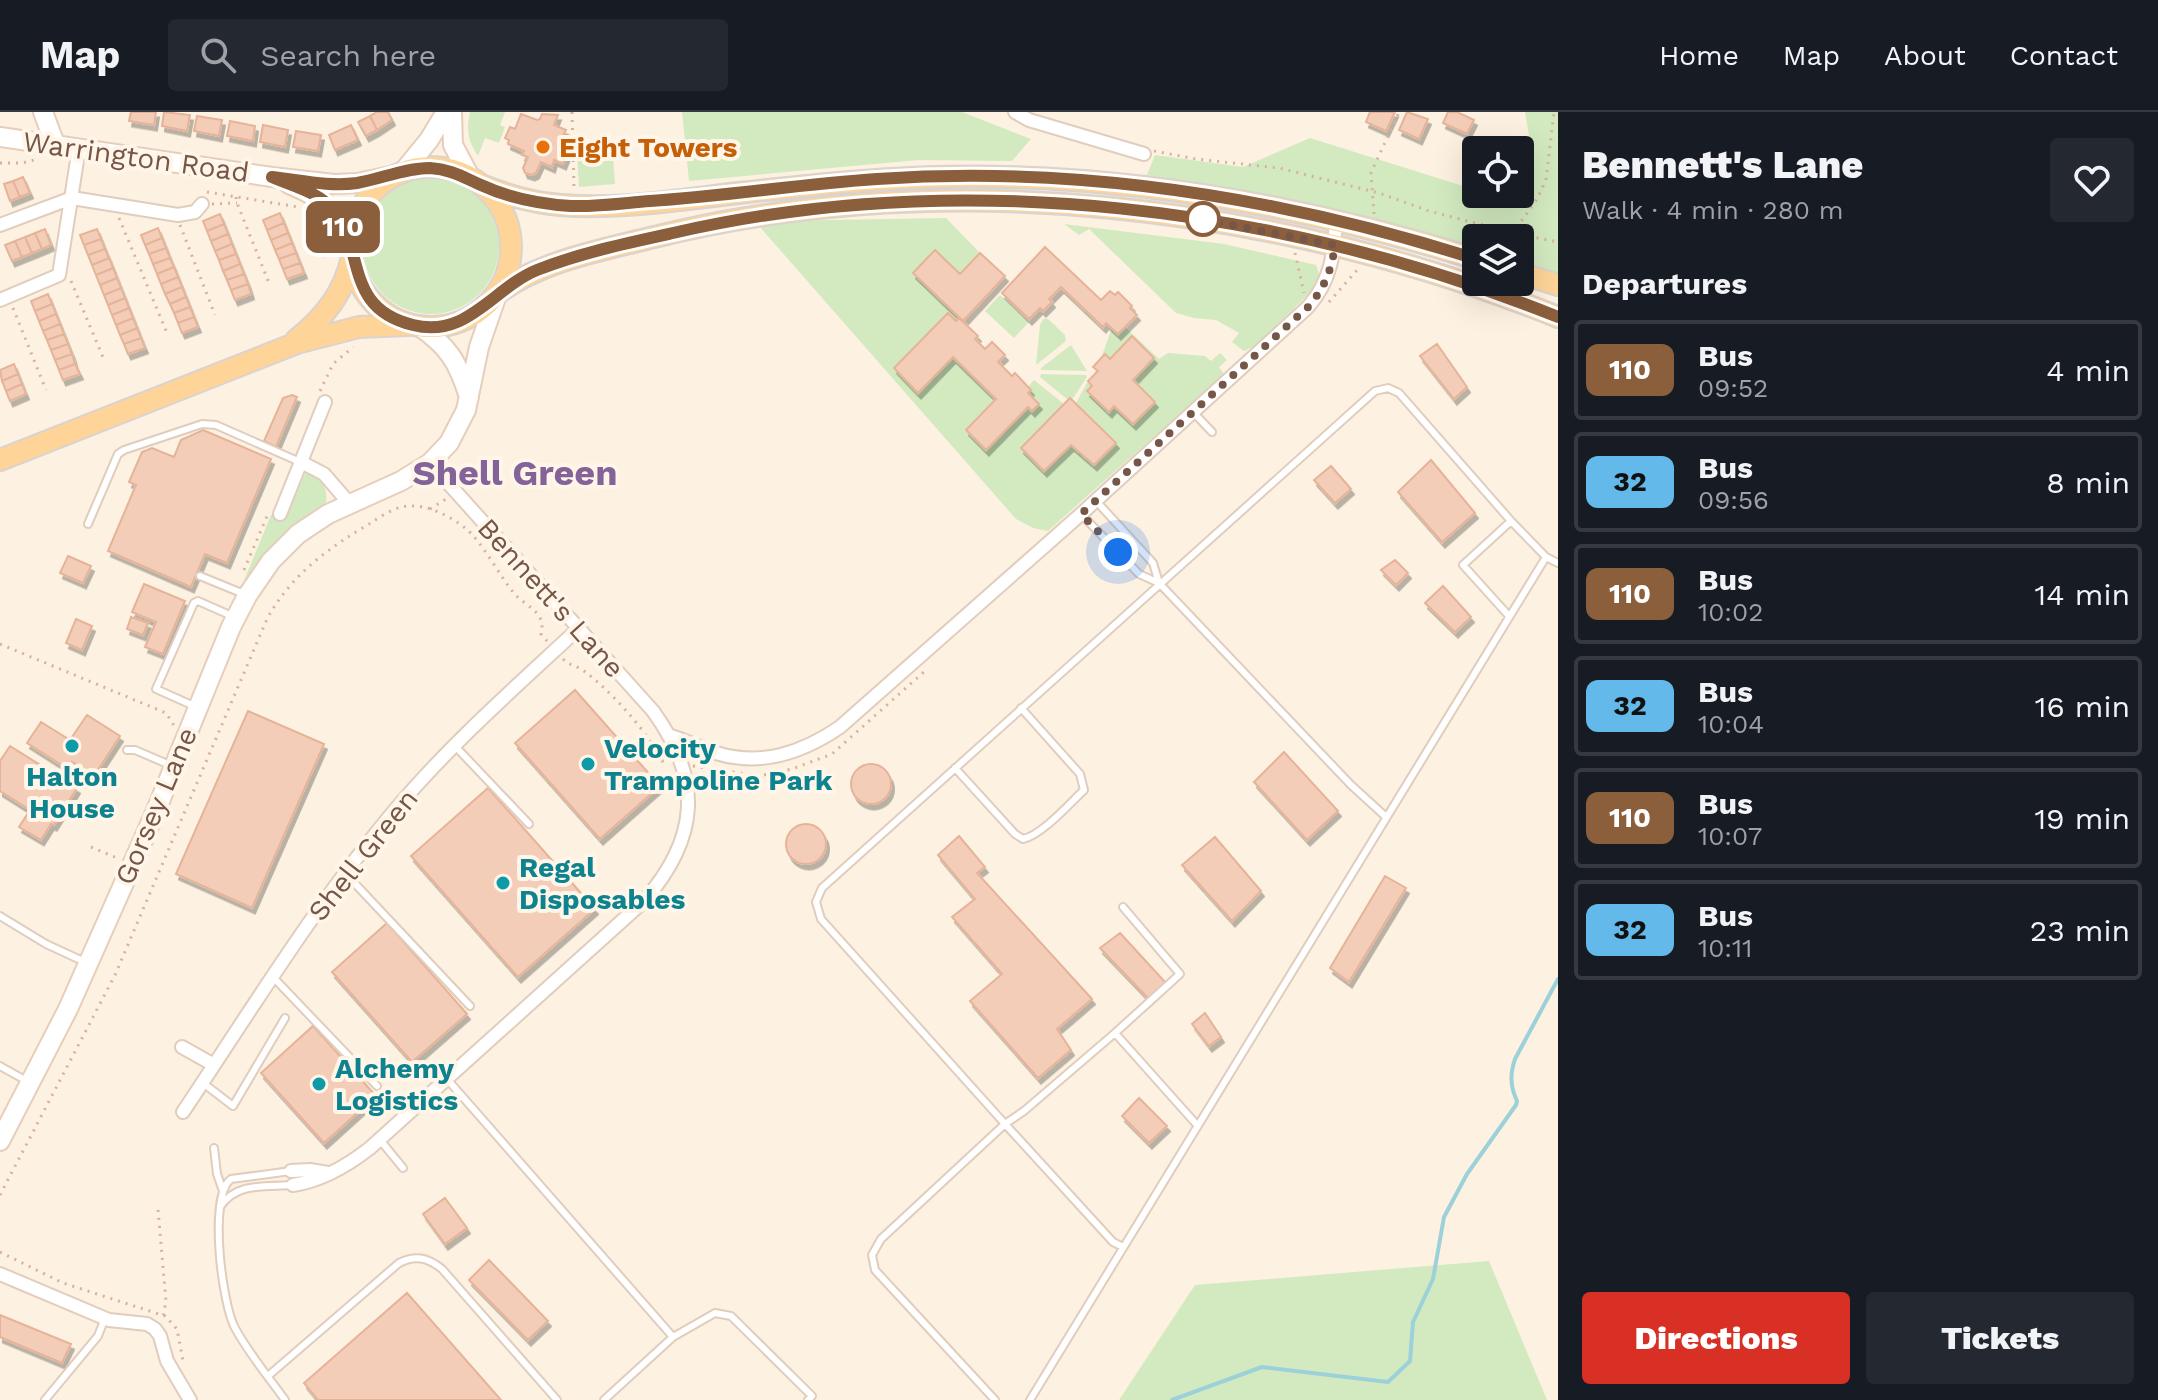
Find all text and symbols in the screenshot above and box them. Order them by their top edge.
search box [168,19,728,91]
text: Map [40,33,120,77]
icon: search [196,33,240,77]
text: Search here [260,38,436,73]
text: Home [1659,39,1739,72]
text: Map [1783,39,1840,72]
text: About [1884,39,1966,72]
text: Contact [2010,39,2118,72]
street label: Warrington Road [21,125,251,189]
place label: Eight Towers [559,131,738,164]
map controls [1462,136,1534,296]
button: locate [1462,136,1534,208]
marker: Eight Towers [534,138,552,156]
button: heart [2050,138,2134,222]
text: Bennett's Lane [1582,143,1863,187]
text: Walk · 4 min · 280 m [1582,195,1844,225]
line badge: 110 [297,201,389,253]
unlabelled marker [1186,202,1220,236]
text: 110 [322,210,364,243]
button: layers [1462,224,1534,296]
text: Departures [1582,266,1747,301]
text: Bus [1698,338,1753,373]
text: 110 [1609,353,1651,386]
text: 4 min [2046,353,2130,388]
text: 09:52 [1698,373,1768,403]
text: Bus [1698,450,1753,485]
district label: Shell Green [412,452,618,494]
text: 32 [1613,465,1647,498]
text: 8 min [2046,465,2130,500]
text: 09:56 [1698,485,1769,515]
street label: Bennett's Lane [471,511,631,685]
your location [1098,532,1138,572]
text: Bus [1698,562,1753,597]
text: 110 [1609,577,1651,610]
text: 14 min [2035,577,2130,612]
text: 10:02 [1698,597,1763,627]
text: Bus [1698,674,1753,709]
text: 32 [1613,689,1647,722]
text: 16 min [2035,689,2130,724]
text: 10:04 [1698,709,1764,739]
street label: Gorsey Lane [108,722,204,890]
place label: Velocity Trampoline Park [604,732,833,797]
marker: Halton House [63,737,81,755]
marker: Velocity Trampoline Park [579,755,597,773]
place label: Halton House [26,760,118,825]
street label: Shell Green [301,783,425,927]
text: Bus [1698,786,1753,821]
text: 110 [1609,801,1651,834]
text: 19 min [2034,801,2130,836]
text: 10:07 [1698,821,1762,851]
place label: Regal Disposables [519,851,686,916]
marker: Regal Disposables [494,874,512,892]
text: Bus [1698,898,1753,933]
text: 32 [1613,913,1647,946]
text: 23 min [2030,913,2130,948]
text: 10:11 [1698,933,1752,963]
place label: Alchemy Logistics [335,1052,458,1117]
marker: Alchemy Logistics [310,1075,328,1093]
button: Directions [1582,1292,1850,1384]
button: Tickets [1866,1292,2134,1384]

